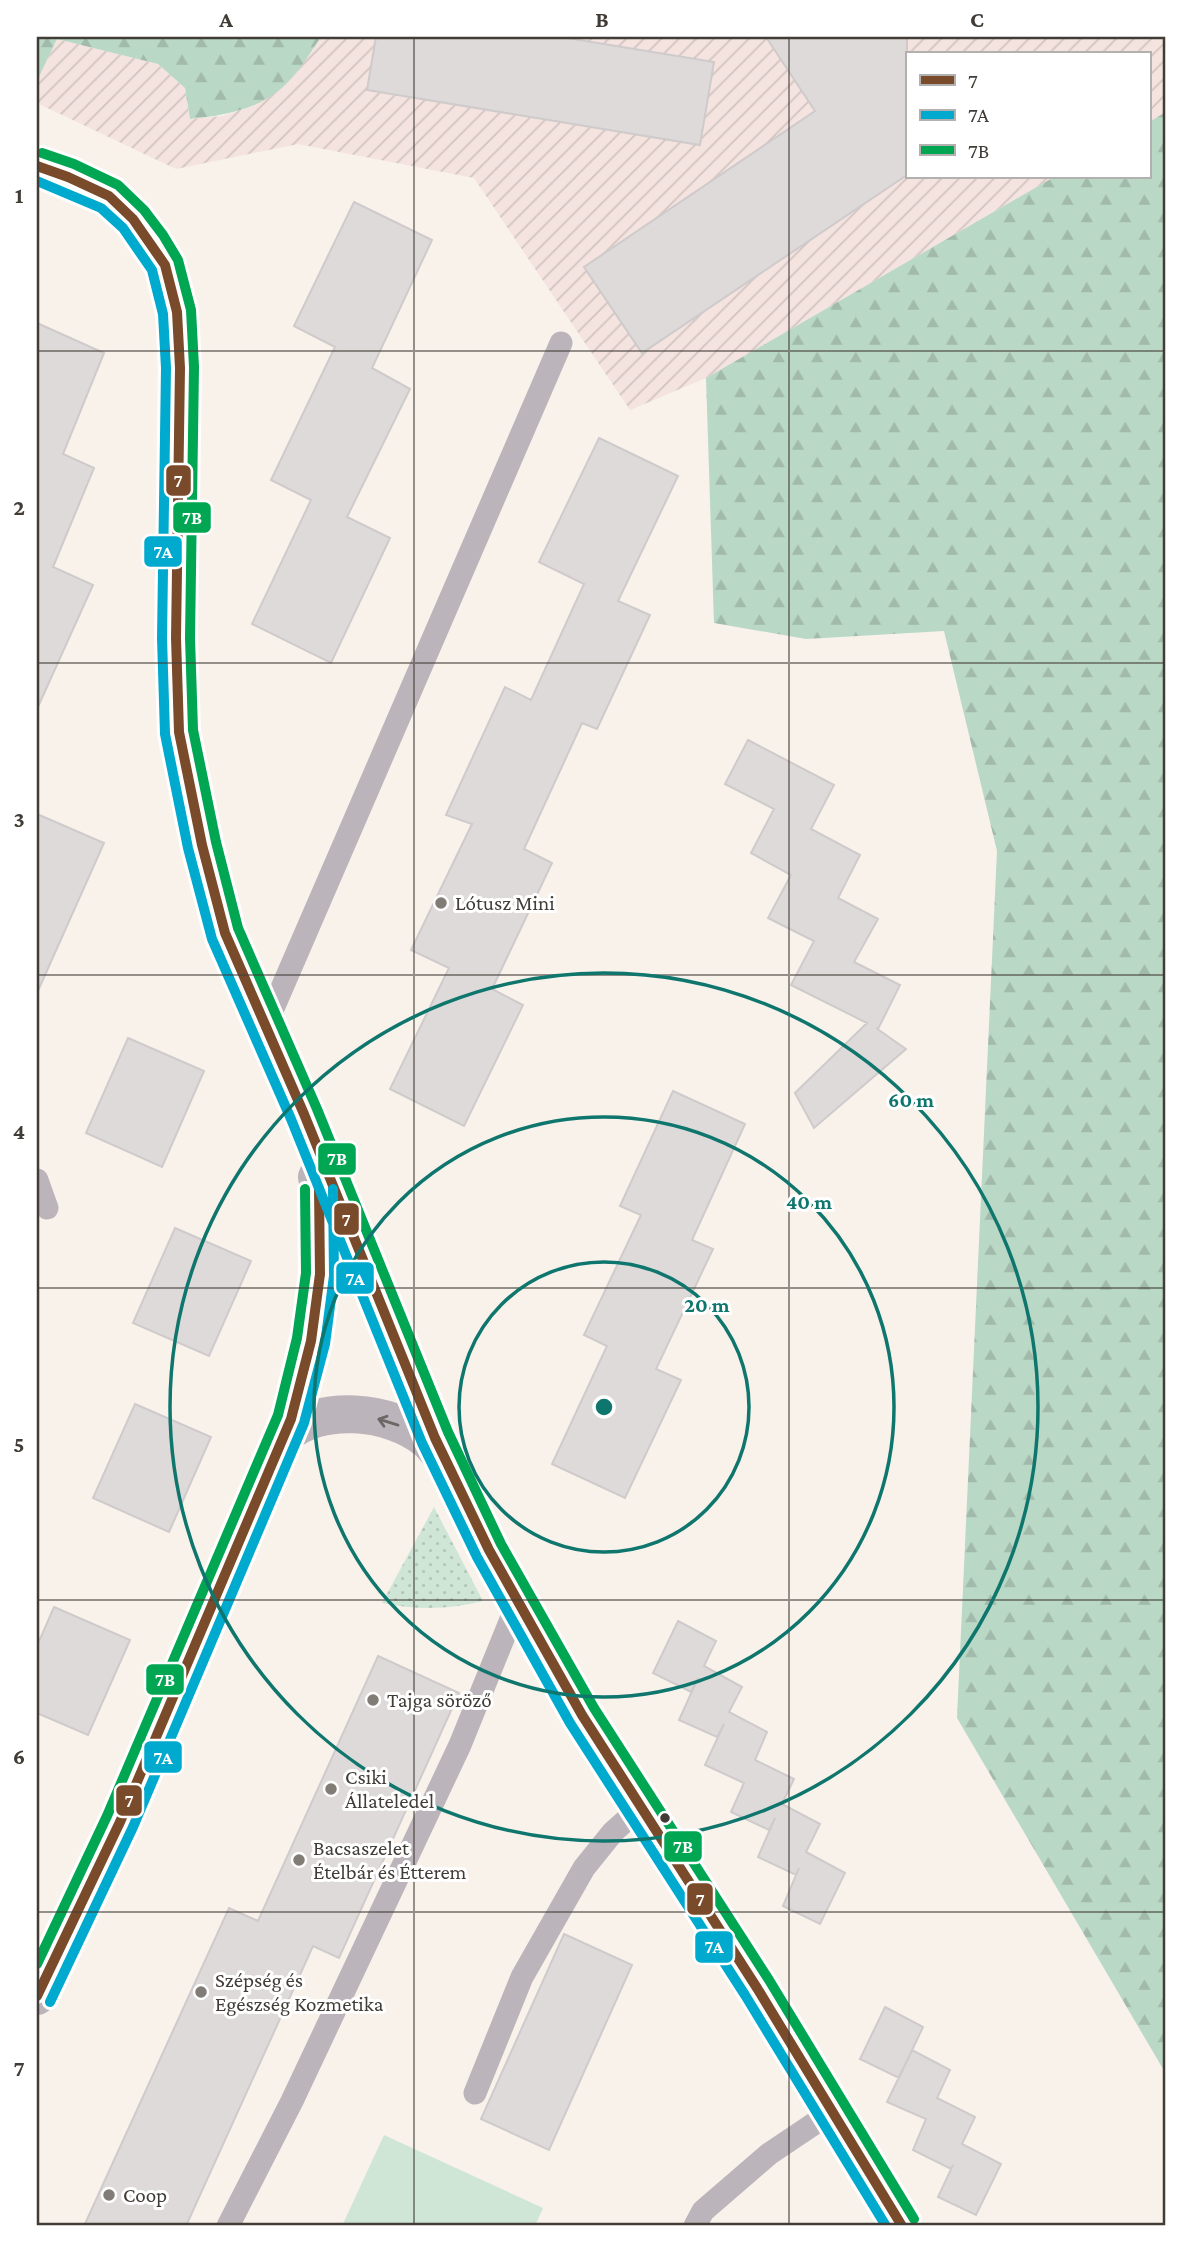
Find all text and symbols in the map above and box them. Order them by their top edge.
text: A [218,6,233,32]
text: B [595,6,609,32]
text: C [970,6,984,32]
legend [906,52,1150,178]
text: 7 [968,69,978,93]
text: 7A [968,103,989,127]
text: 7B [968,139,989,163]
text: 1 [15,182,24,208]
line badge: 7 [165,464,192,497]
text: 7 [173,470,183,491]
text: 2 [13,494,25,520]
line badge: 7B [172,501,212,534]
text: 7B [182,507,202,528]
line badge: 7A [143,535,183,568]
text: 7A [153,541,174,562]
text: 3 [13,806,25,832]
place label: Lótusz Mini [455,891,555,915]
marker: Lótusz Mini [433,895,449,911]
text: 60 m [888,1088,934,1112]
text: 4 [13,1118,25,1144]
line badge: 7B [317,1142,357,1176]
text: 7B [327,1148,347,1169]
text: 40 m [786,1190,832,1214]
line badge: 7 [333,1202,360,1236]
text: 7 [341,1209,351,1230]
line badge: 7A [335,1261,375,1295]
text: 7A [345,1268,366,1289]
text: 20 m [684,1293,730,1317]
centre of rings [592,1395,616,1419]
one-way arrow [378,1415,400,1428]
text: 5 [13,1431,25,1457]
line badge: 7B [145,1663,185,1696]
text: 7B [155,1669,175,1690]
place label: Tajga söröző [387,1688,492,1712]
marker: Tajga söröző [365,1692,381,1708]
line badge: 7A [143,1740,183,1774]
text: 6 [13,1743,25,1769]
text: 7A [153,1747,174,1768]
place label: Csiki Állateledel [345,1765,434,1813]
marker: Csiki Állateledel [323,1781,339,1797]
line badge: 7 [115,1784,143,1817]
text: 7 [124,1790,134,1811]
unlabelled marker [658,1811,672,1825]
line badge: 7B [663,1830,703,1863]
place label: Bacsaszelet Ételbár és Étterem [313,1836,467,1884]
text: 7B [673,1836,693,1857]
marker: Bacsaszelet Ételbár és Étterem [291,1852,307,1868]
line badge: 7 [686,1882,714,1916]
text: 7 [695,1889,705,1910]
line badge: 7A [694,1930,734,1964]
text: 7A [704,1936,725,1957]
place label: Szépség és Egészség Kozmetika [215,1968,384,2016]
marker: Szépség és Egészség Kozmetika [193,1984,209,2000]
text: 7 [13,2055,25,2081]
place label: Coop [123,2183,167,2207]
marker: Coop [101,2187,117,2203]

